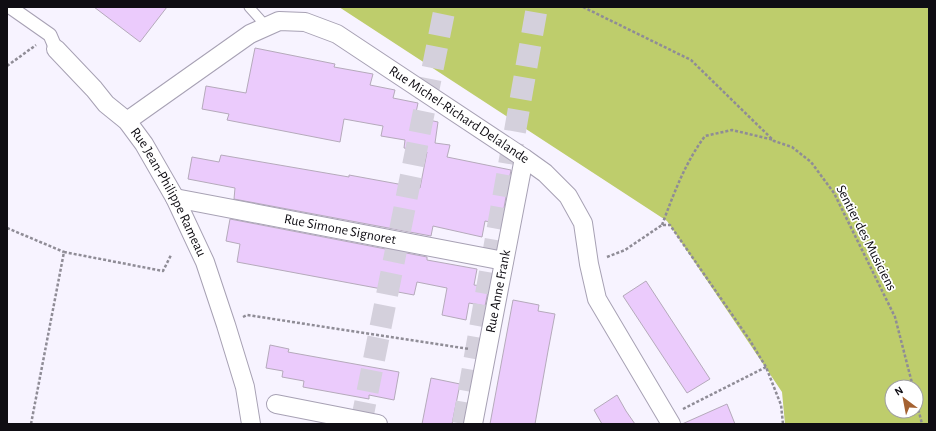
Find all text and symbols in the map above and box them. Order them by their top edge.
street label: Rue Michel-Richard Delalande [386,64,532,166]
street label: Rue Jean-Philippe Rameau [128,125,208,259]
street label: Sentier des Musiciens [833,183,899,293]
street label: Rue Simone Signoret [283,212,398,247]
street label: Rue Anne Frank [484,248,513,334]
north arrow [884,379,924,419]
text: N [893,384,905,398]

